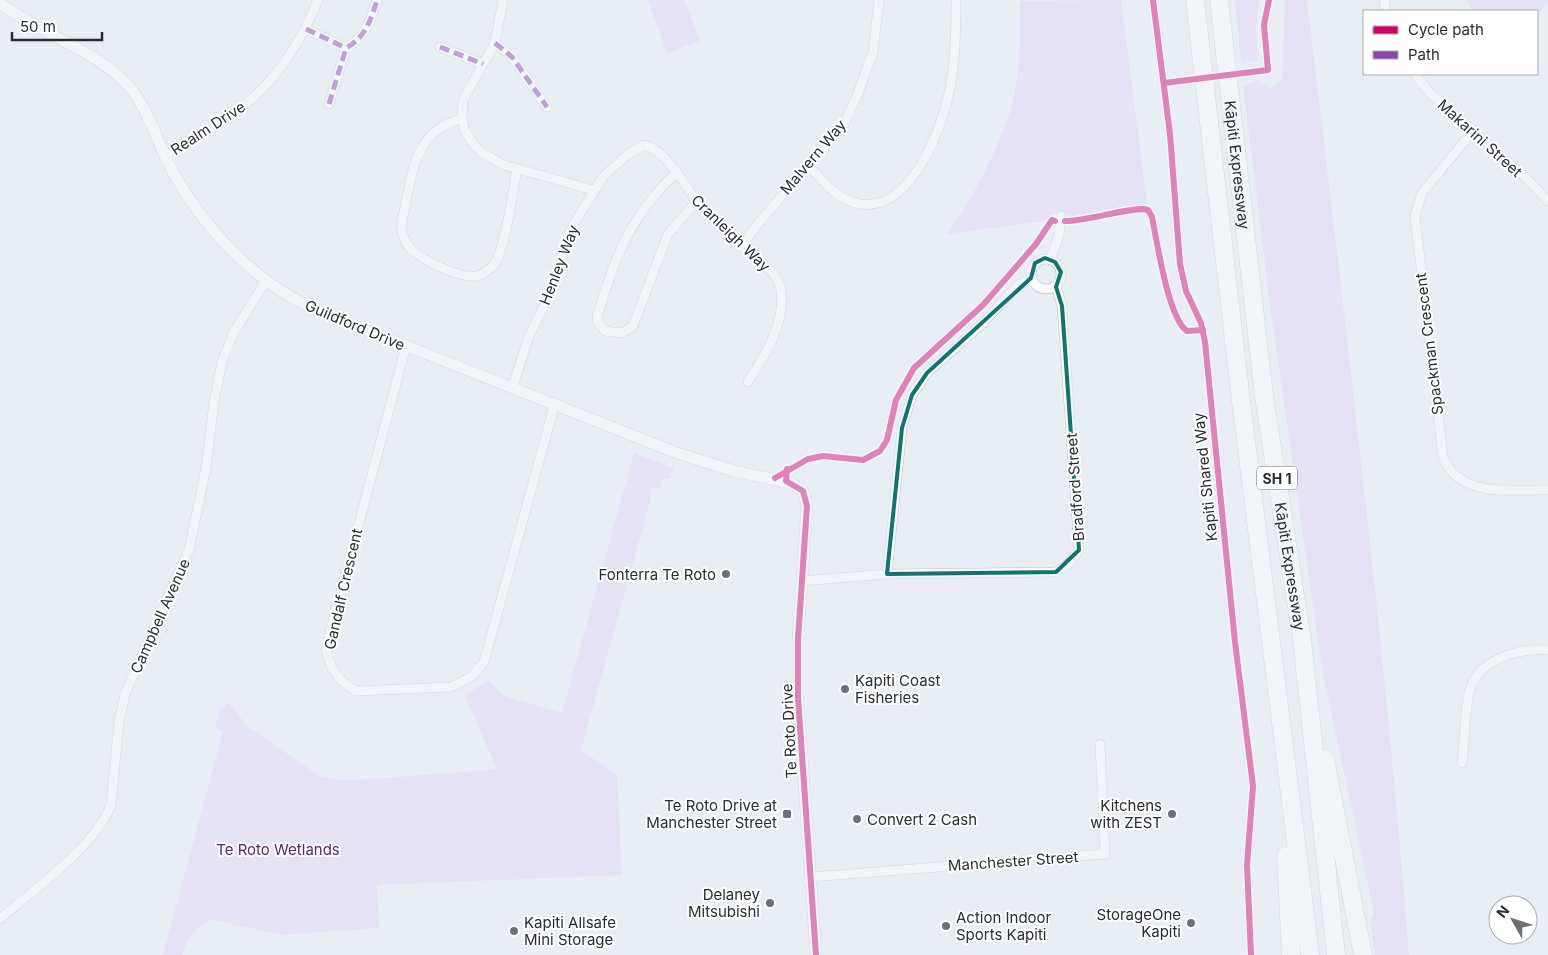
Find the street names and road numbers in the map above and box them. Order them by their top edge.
street label: Makarini Street [1434,95,1526,181]
street label: Realm Drive [167,97,249,159]
street label: Kāpiti Expressway [1221,100,1255,231]
street label: Malvern Way [776,115,850,198]
street label: Cranleigh Way [687,190,775,276]
street label: Henley Way [535,222,583,308]
street label: Spackman Crescent [1411,272,1447,416]
street label: Guildford Drive [302,295,408,355]
street label: Kapiti Shared Way [1189,411,1221,542]
street label: Bradford Street [1062,432,1088,542]
road number: SH 1 [1257,466,1297,489]
street label: Kāpiti Expressway [1271,501,1310,632]
street label: Gandalf Crescent [320,527,366,651]
street label: Campbell Avenue [126,556,194,676]
street label: Te Roto Drive [777,683,801,779]
street label: Manchester Street [947,847,1079,875]

